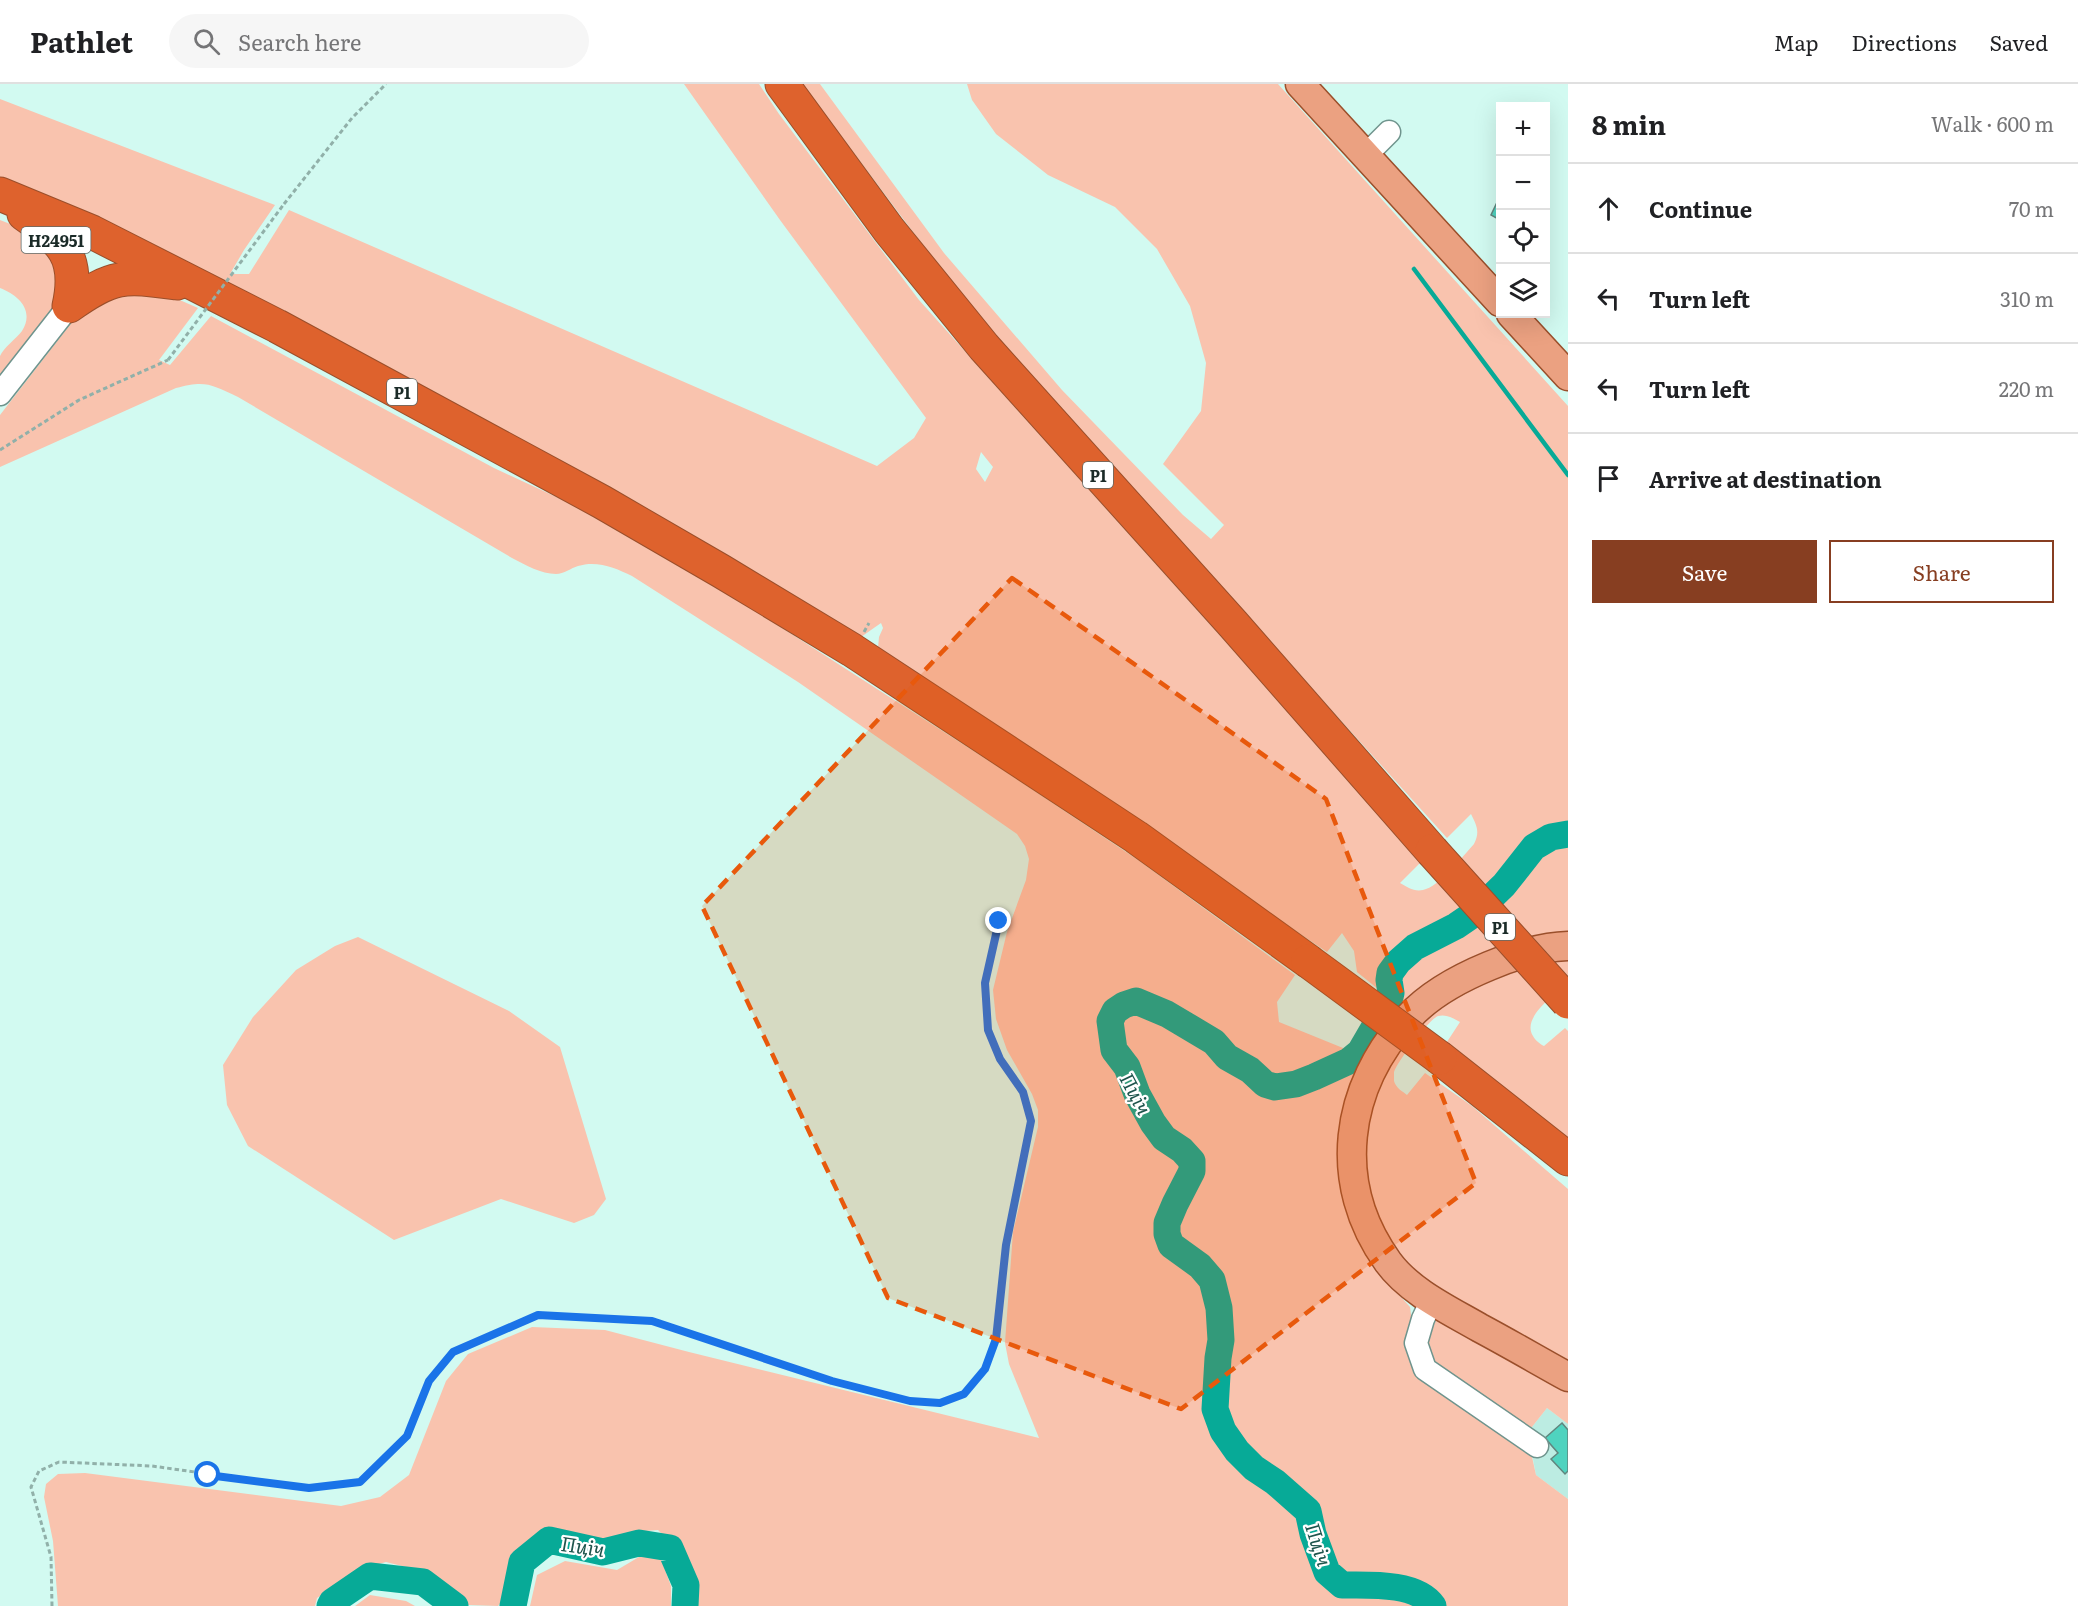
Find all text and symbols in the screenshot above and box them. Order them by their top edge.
search box [169,14,589,68]
text: Pathlet [30,20,133,62]
icon: search [190,25,223,58]
text: Search here [238,25,361,58]
text: Map [1774,26,1819,57]
text: Directions [1852,26,1957,57]
text: Saved [1990,26,2048,57]
map controls [1496,102,1550,318]
button: + [1496,102,1550,156]
text: 8 min [1592,104,1666,143]
text: Walk · 600 m [1931,108,2054,138]
button: − [1496,156,1550,210]
icon: ahead [1592,192,1625,225]
text: Continue [1649,192,1752,225]
text: 70 m [2009,193,2054,223]
button: locate [1496,210,1550,264]
road number: Н24951 [22,227,90,253]
button: layers [1496,264,1550,318]
icon: left [1592,282,1625,315]
text: Turn left [1649,282,1750,315]
text: 310 m [2000,283,2054,313]
icon: left [1592,372,1625,405]
text: Turn left [1649,372,1750,405]
text: 220 m [1999,373,2054,403]
road number: Р1 [387,379,417,405]
road number: Р1 [1083,462,1113,488]
icon: arrive [1592,462,1625,495]
text: Arrive at destination [1649,462,1882,495]
button: Save [1592,540,1817,603]
button: Share [1829,540,2054,603]
route end [985,907,1011,933]
road number: Р1 [1485,914,1515,940]
water label: Пціч [1113,1067,1161,1120]
route start [194,1461,220,1487]
water label: Пціч [1299,1519,1341,1570]
water label: Пціч [559,1527,607,1563]

